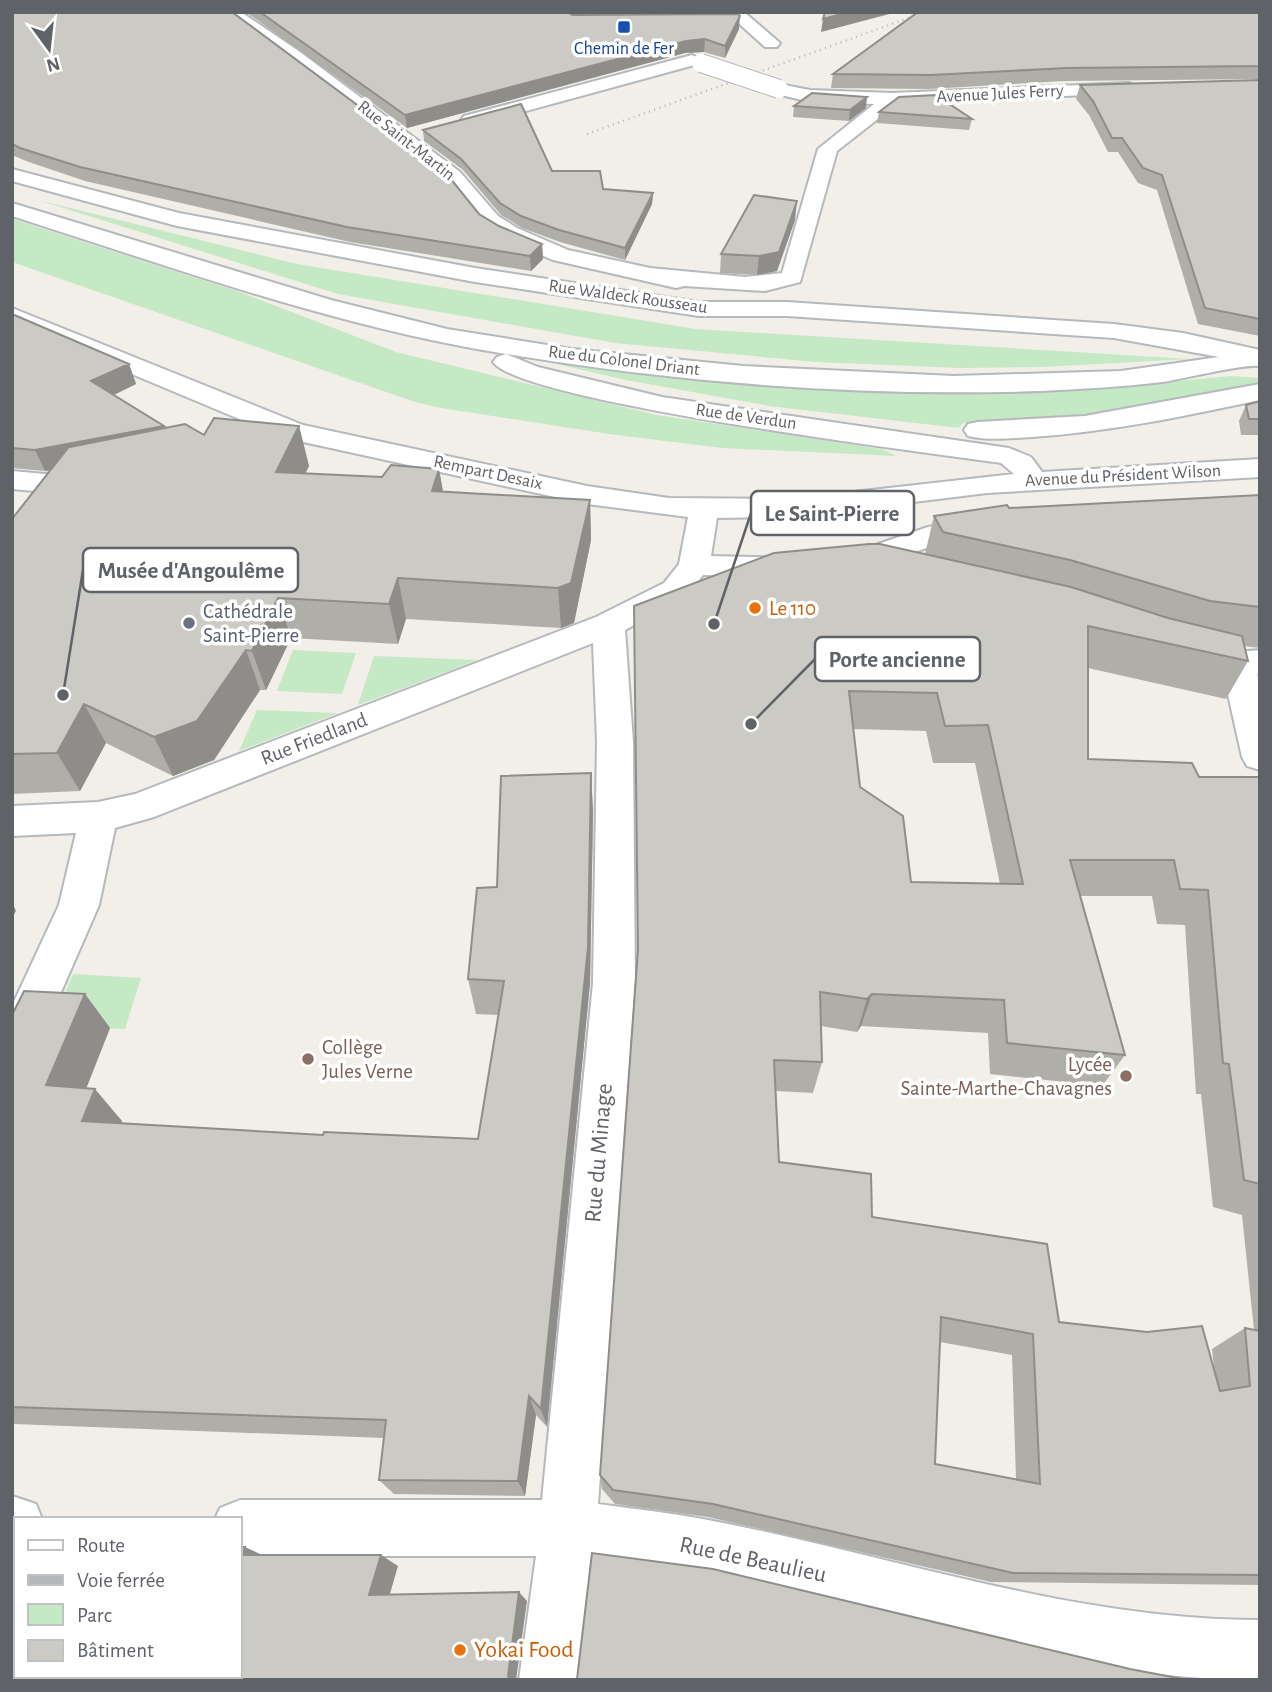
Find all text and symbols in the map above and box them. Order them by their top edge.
north arrow [14,14,84,84]
marker: Chemin de Fer [616,19,632,35]
place label: Chemin de Fer [574,40,674,58]
text: N [44,53,62,75]
street label: Avenue Jules Ferry [936,82,1064,106]
street label: Rue Saint-Martin [354,98,458,184]
street label: Rue Waldeck Rousseau [547,277,709,317]
street label: Rue du Colonel Driant [547,343,701,379]
street label: Rue de Verdun [694,401,798,433]
street label: Rempart Desaix [432,453,544,493]
street label: Avenue du Président Wilson [1025,462,1221,490]
callout: Le Saint-Pierre [751,491,914,535]
text: Le Saint-Pierre [765,503,900,526]
callout: Musée d'Angoulême [83,548,298,592]
text: Musée d'Angoulême [98,560,284,583]
place label: Le 110 [769,598,816,619]
marker: Le 110 [747,600,763,616]
place label: Cathédrale Saint-Pierre [203,601,299,646]
marker: Cathédrale Saint-Pierre [181,615,197,631]
callout: Porte ancienne [815,637,980,681]
text: Porte ancienne [828,649,966,672]
street label: Rue Friedland [258,709,370,769]
place label: Collège Jules Verne [322,1037,413,1082]
marker: Collège Jules Verne [300,1051,316,1067]
place label: Lycée Sainte-Marthe-Chavagnes [901,1054,1112,1099]
marker: Lycée Sainte-Marthe-Chavagnes [1118,1068,1134,1084]
street label: Rue du Minage [581,1082,617,1224]
legend [14,1517,242,1678]
street label: Rue de Beaulieu [677,1533,829,1587]
text: Route [77,1535,125,1556]
text: Voie ferrée [77,1570,165,1591]
text: Parc [77,1605,112,1626]
place label: Yokai Food [474,1638,574,1662]
text: Bâtiment [77,1640,154,1661]
marker: Yokai Food [452,1642,468,1658]

